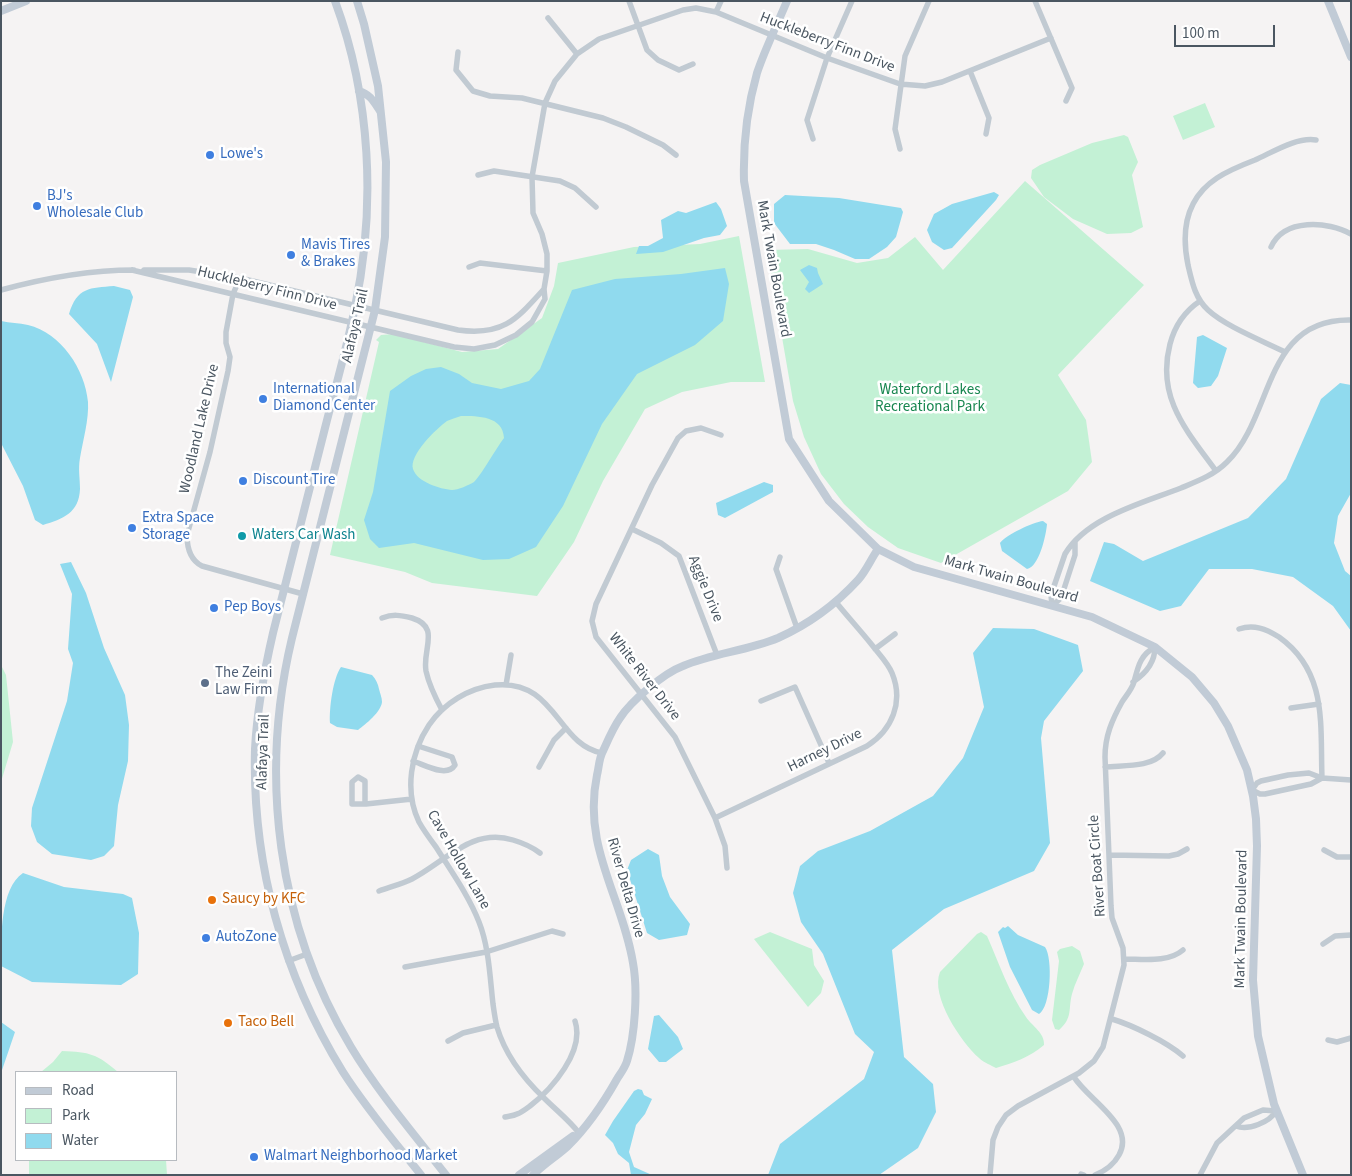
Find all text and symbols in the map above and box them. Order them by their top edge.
street label: Huckleberry Finn Drive [757,9,897,77]
scale bar [1177,15,1278,47]
text: 100 m [1182,23,1220,44]
place label: Lowe's [220,146,263,164]
marker: Lowe's [204,149,216,161]
place label: BJ's Wholesale Club [47,188,143,223]
street label: Mark Twain Boulevard [752,199,794,339]
marker: BJ's Wholesale Club [31,200,43,212]
place label: Mavis Tires & Brakes [301,237,370,272]
marker: Mavis Tires & Brakes [285,249,297,261]
street label: Huckleberry Finn Drive [195,263,339,315]
street label: Alafaya Trail [339,287,373,365]
street label: Woodland Lake Drive [176,363,224,495]
place label: International Diamond Center [273,381,375,416]
park label: Waterford Lakes Recreational Park [875,382,985,417]
marker: International Diamond Center [257,393,269,405]
place label: Discount Tire [253,472,336,490]
marker: Discount Tire [237,475,249,487]
place label: Extra Space Storage [142,510,214,545]
marker: Extra Space Storage [126,522,138,534]
place label: Waters Car Wash [252,527,356,545]
marker: Waters Car Wash [236,530,248,542]
street label: Mark Twain Boulevard [942,552,1080,608]
street label: Aggie Drive [684,553,726,625]
place label: Pep Boys [224,599,281,617]
marker: Pep Boys [208,602,220,614]
street label: White River Drive [604,630,684,724]
place label: The Zeini Law Firm [215,665,272,700]
marker: The Zeini Law Firm [199,677,211,689]
street label: Alafaya Trail [254,714,274,790]
street label: Harney Drive [785,725,865,777]
street label: Cave Hollow Lane [422,807,494,913]
street label: River Boat Circle [1085,814,1111,918]
street label: River Delta Drive [602,836,648,940]
street label: Mark Twain Boulevard [1232,849,1252,989]
place label: Saucy by KFC [222,891,305,909]
marker: Saucy by KFC [206,894,218,906]
place label: AutoZone [216,929,277,947]
marker: AutoZone [200,932,212,944]
place label: Taco Bell [238,1014,294,1032]
marker: Taco Bell [222,1017,234,1029]
legend [15,1071,178,1161]
text: Road [62,1080,94,1101]
text: Park [62,1105,90,1126]
text: Water [62,1130,98,1151]
place label: Walmart Neighborhood Market [264,1148,457,1166]
marker: Walmart Neighborhood Market [248,1151,260,1163]

